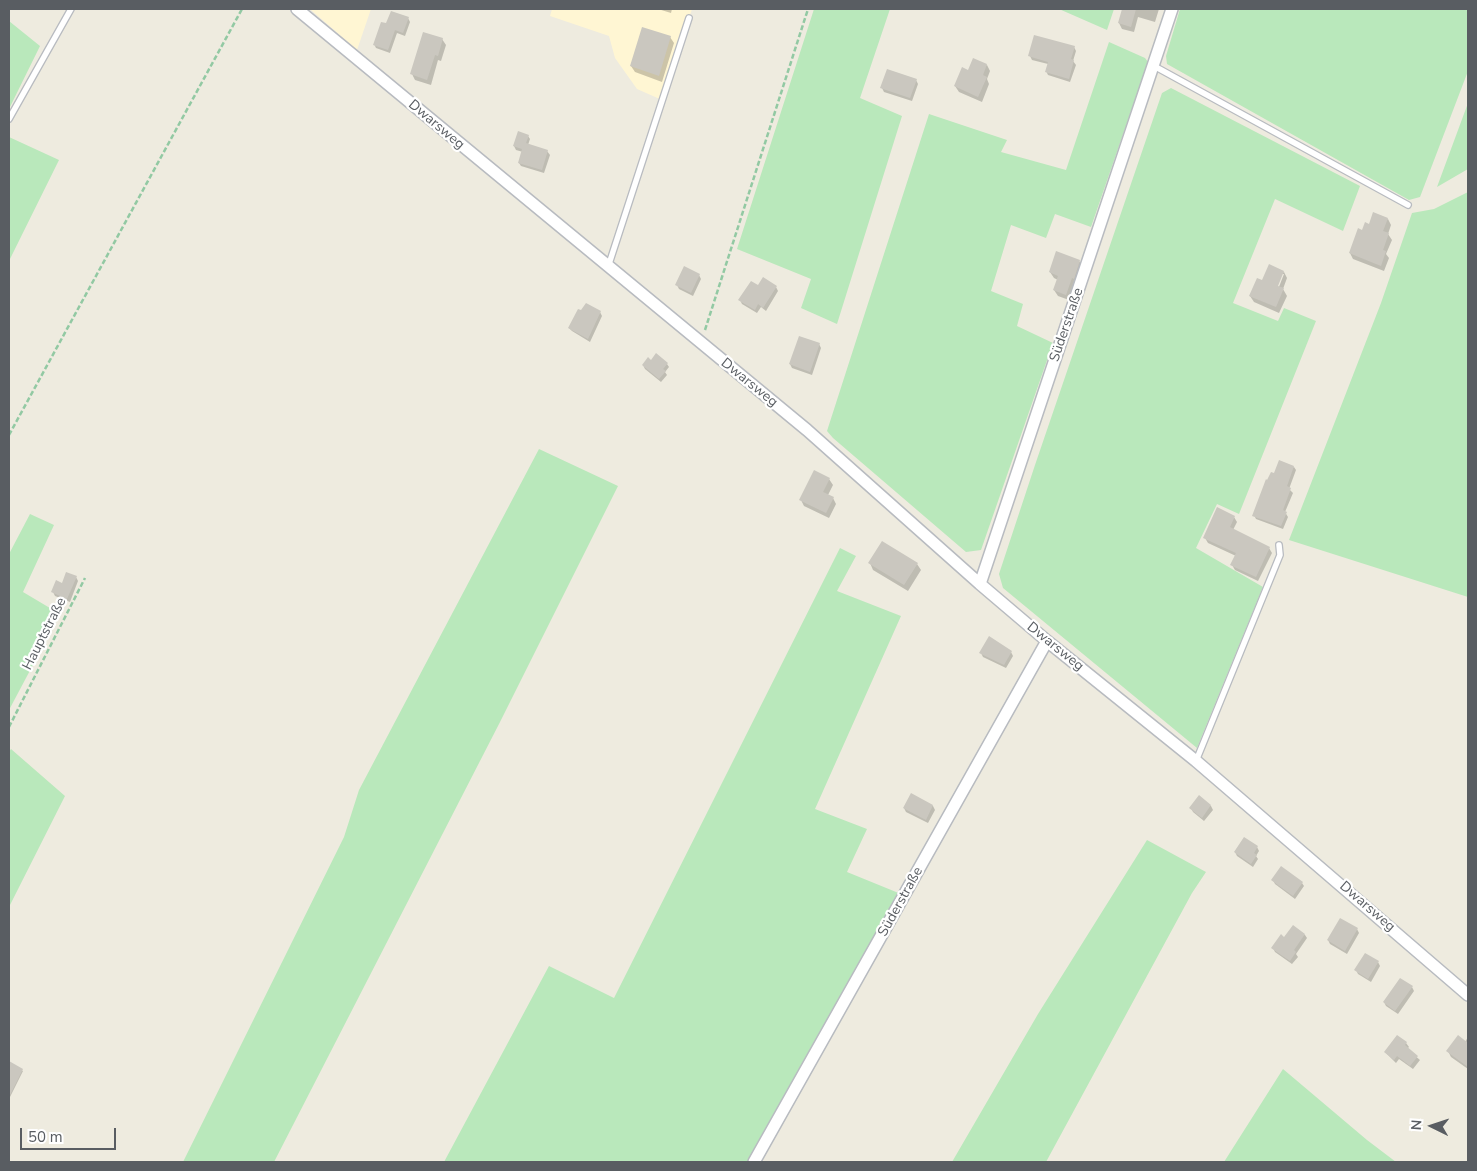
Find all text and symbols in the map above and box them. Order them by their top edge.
street label: Dwarsweg [404,97,468,153]
street label: Süderstraße [1047,286,1087,364]
street label: Dwarsweg [717,355,781,411]
street label: Hauptstraße [20,595,70,673]
street label: Dwarsweg [1023,619,1087,675]
street label: Süderstraße [875,864,927,940]
street label: Dwarsweg [1336,878,1398,936]
north arrow [1407,1101,1457,1151]
scale bar [22,1118,119,1150]
text: N [1407,1119,1426,1131]
text: 50 m [28,1127,63,1147]

